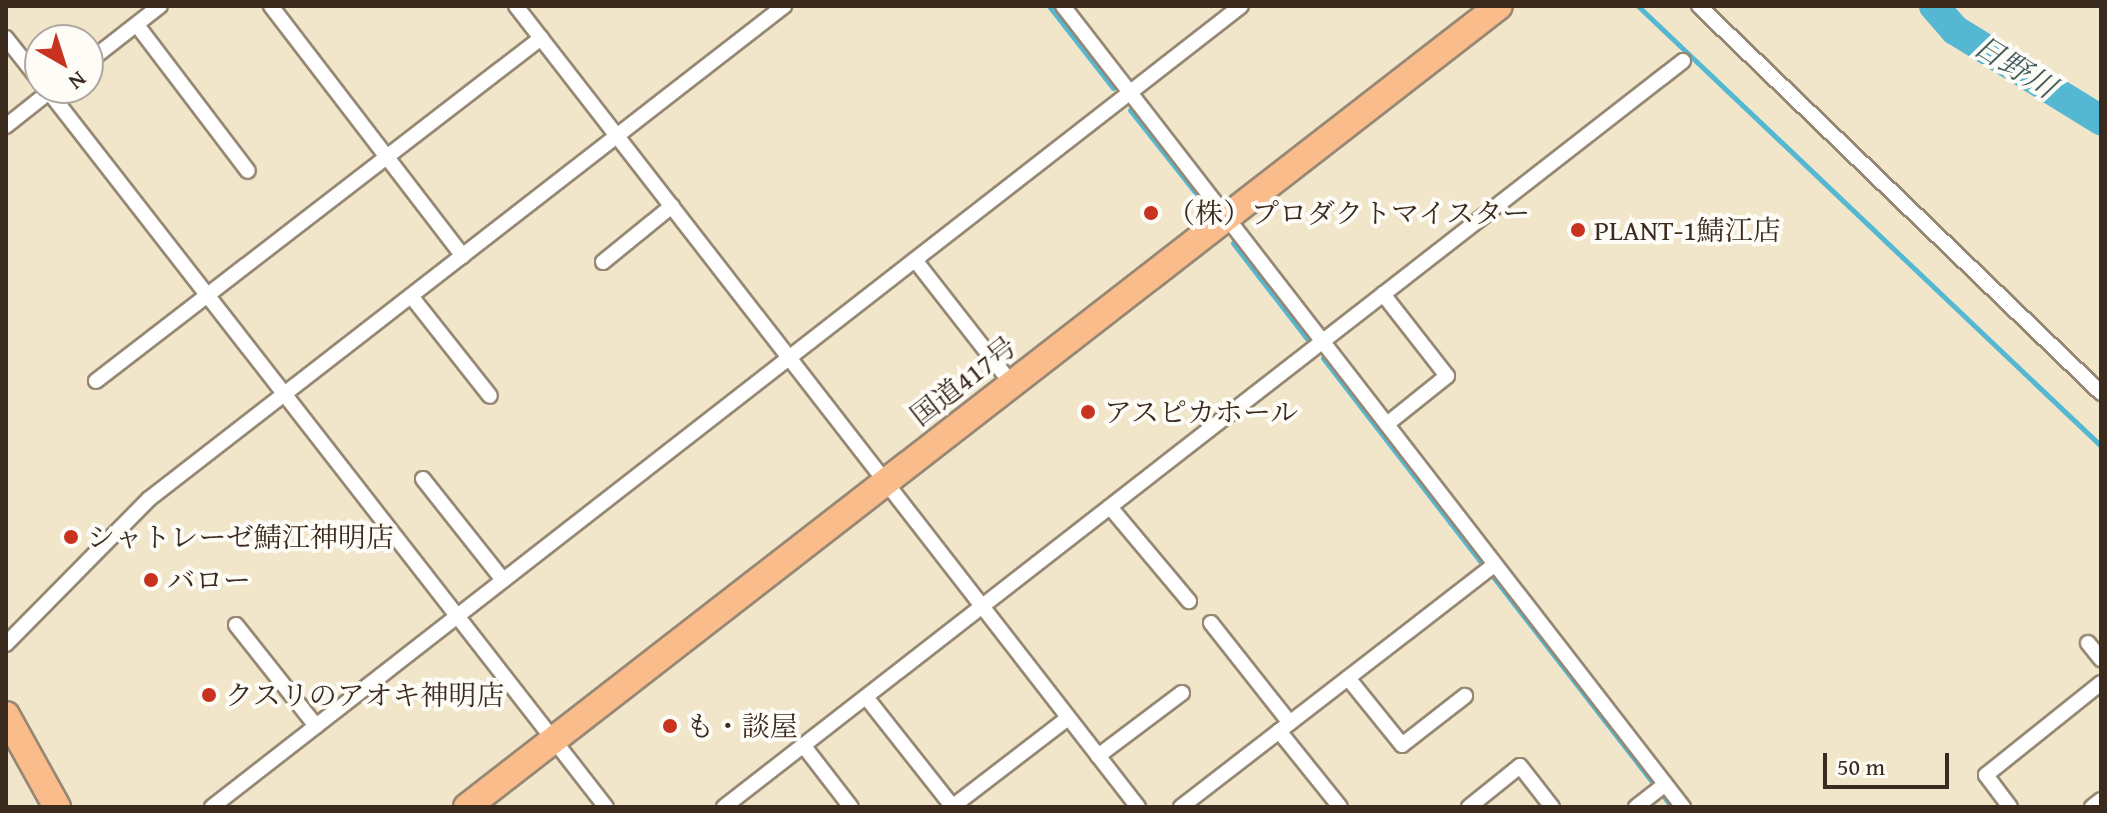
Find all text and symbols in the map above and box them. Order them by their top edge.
north arrow [24,24,104,104]
water label: 日野川 [1967,27,2063,105]
text: N [62,64,94,98]
place label: （株）プロダクトマイスター [1167,196,1531,230]
marker: （株）プロダクトマイスター [1142,204,1160,222]
place label: PLANT-1鯖江店 [1594,213,1781,247]
marker: PLANT-1鯖江店 [1569,221,1587,239]
street label: 国道417号 [904,329,1022,433]
place label: アスピカホール [1104,395,1300,429]
marker: アスピカホール [1079,403,1097,421]
place label: シャトレーゼ鯖江神明店 [87,520,395,554]
marker: シャトレーゼ鯖江神明店 [62,528,80,546]
place label: バロー [167,563,251,597]
marker: バロー [142,571,160,589]
place label: クスリのアオキ神明店 [225,678,505,712]
marker: クスリのアオキ神明店 [200,686,218,704]
place label: も・談屋 [686,709,798,743]
marker: も・談屋 [661,717,679,735]
scale bar [1827,737,1953,787]
text: 50 m [1837,749,1885,784]

